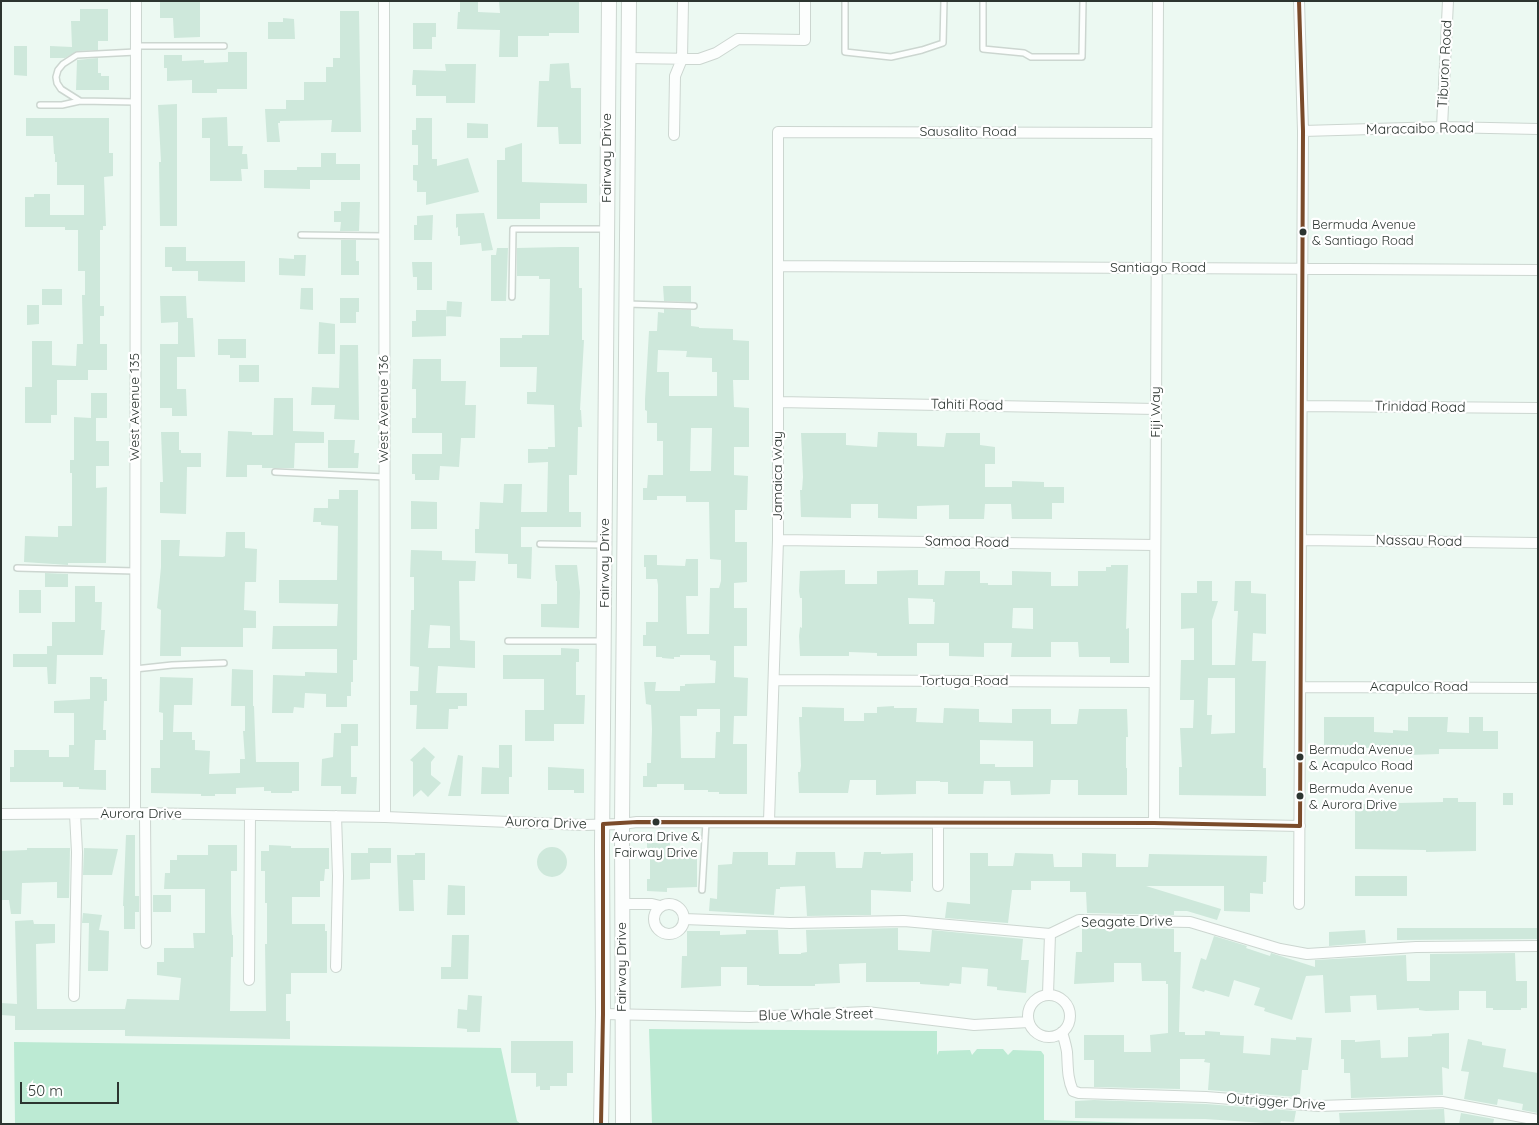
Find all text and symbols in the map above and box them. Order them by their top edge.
street label: Tiburon Road [1434,20,1456,108]
street label: Fairway Drive [599,113,615,203]
street label: Maracaibo Road [1366,120,1474,138]
street label: Sausalito Road [919,124,1017,140]
place label: Bermuda Avenue & Santiago Road [1312,217,1416,248]
marker: Bermuda Avenue & Santiago Road [1298,227,1308,237]
street label: Santiago Road [1110,260,1206,276]
street label: West Avenue 135 [127,353,143,461]
street label: West Avenue 136 [376,355,392,463]
street label: Fiji Way [1148,386,1164,438]
street label: Tahiti Road [930,396,1004,414]
street label: Trinidad Road [1374,398,1466,416]
street label: Jamaica Way [770,431,786,521]
street label: Fairway Drive [597,518,613,608]
street label: Nassau Road [1375,532,1463,550]
street label: Samoa Road [925,533,1009,551]
street label: Tortuga Road [920,673,1008,689]
street label: Acapulco Road [1370,679,1468,695]
place label: Bermuda Avenue & Acapulco Road [1309,742,1413,773]
marker: Bermuda Avenue & Acapulco Road [1295,752,1305,762]
place label: Bermuda Avenue & Aurora Drive [1309,781,1413,812]
marker: Bermuda Avenue & Aurora Drive [1295,791,1305,801]
street label: Aurora Drive [100,806,182,822]
street label: Aurora Drive [505,813,587,833]
marker: Aurora Drive & Fairway Drive [651,817,661,827]
place label: Aurora Drive & Fairway Drive [612,829,700,860]
street label: Seagate Drive [1081,913,1173,931]
street label: Fairway Drive [614,922,630,1012]
street label: Blue Whale Street [758,1006,874,1024]
scale bar [22,1072,121,1104]
text: 50 m [28,1081,63,1100]
street label: Outrigger Drive [1226,1090,1326,1114]

